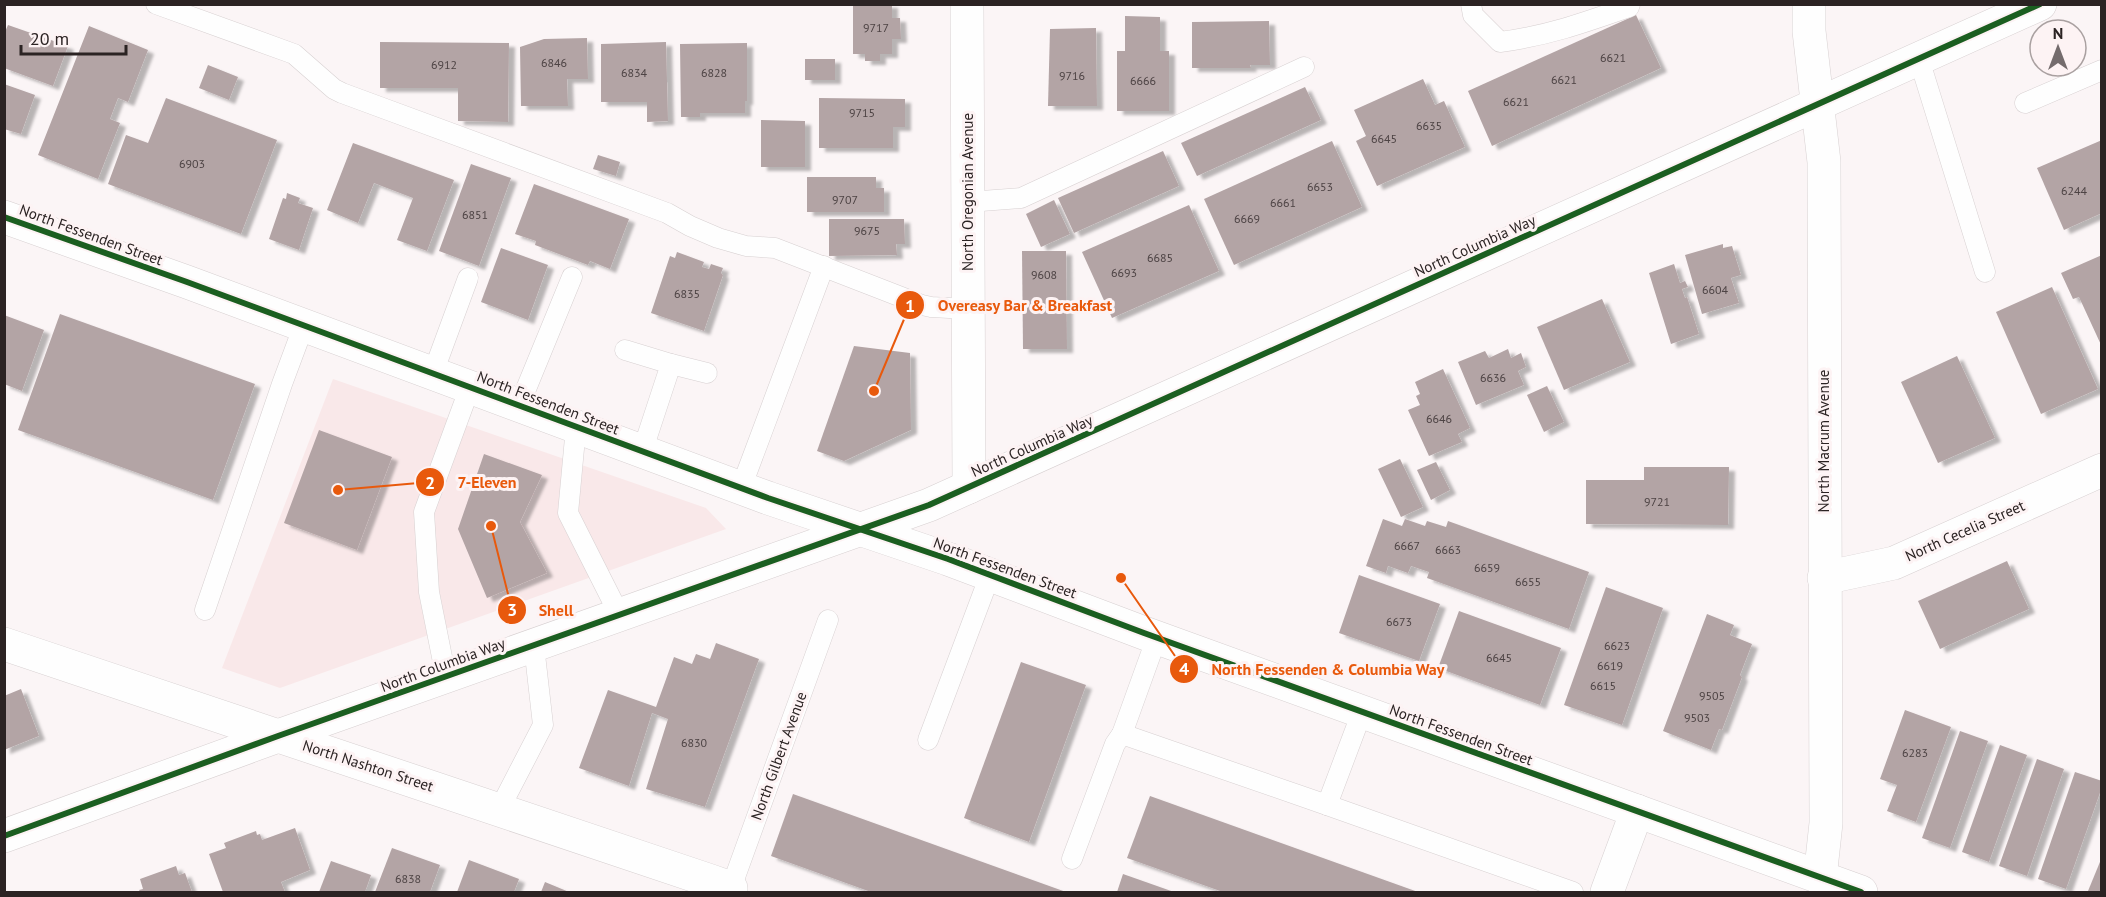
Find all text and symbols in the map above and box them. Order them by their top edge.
scale bar [21,18,126,56]
north arrow [2028,18,2088,78]
house number: 9717 [863,20,889,35]
text: N [2053,23,2063,43]
text: 20 m [30,27,69,50]
house number: 6621 [1600,50,1626,65]
house number: 6846 [541,55,567,70]
house number: 6912 [431,57,457,72]
house number: 6834 [621,65,648,80]
house number: 6828 [701,65,727,80]
house number: 9716 [1059,68,1085,83]
house number: 6621 [1551,72,1577,87]
house number: 6666 [1130,73,1156,88]
house number: 6621 [1503,94,1529,109]
house number: 9715 [849,105,875,120]
street label: North Oregonian Avenue [958,113,977,271]
house number: 6635 [1416,118,1442,133]
house number: 6645 [1371,131,1397,146]
house number: 6903 [179,156,205,171]
house number: 6653 [1307,179,1333,194]
house number: 6244 [2061,183,2088,198]
house number: 9707 [832,192,858,207]
house number: 6661 [1270,195,1296,210]
street label: North Fessenden Street [17,200,165,269]
house number: 6851 [462,207,488,222]
street label: North Columbia Way [1411,210,1539,281]
house number: 6669 [1234,211,1260,226]
house number: 9675 [854,223,880,238]
house number: 6685 [1147,250,1173,265]
house number: 6693 [1111,265,1137,280]
house number: 9608 [1031,267,1057,282]
house number: 6604 [1702,282,1729,297]
house number: 6835 [674,286,700,301]
callout: Overeasy Bar & Breakfast [895,288,1124,322]
text: 1 [905,294,915,317]
text: Overeasy Bar & Breakfast [938,295,1113,315]
street label: North Fessenden Street [474,367,622,438]
house number: 6636 [1480,370,1506,385]
street label: North Macrum Avenue [1814,370,1833,512]
street label: North Columbia Way [968,410,1096,481]
house number: 6646 [1426,411,1452,426]
callout: 7-Eleven [415,465,528,499]
text: 2 [425,471,435,494]
text: 7-Eleven [457,472,517,492]
house number: 9721 [1644,494,1670,509]
street label: North Cecelia Street [1902,496,2027,565]
street label: North Fessenden Street [931,533,1079,602]
house number: 6667 [1394,538,1420,553]
house number: 6663 [1435,542,1461,557]
house number: 6659 [1474,560,1500,575]
house number: 6655 [1515,574,1541,589]
callout: Shell [497,593,585,627]
text: 3 [507,598,517,621]
text: Shell [539,600,574,620]
house number: 6673 [1386,614,1412,629]
street label: North Columbia Way [378,633,508,696]
house number: 6623 [1604,638,1630,653]
house number: 6645 [1486,650,1512,665]
callout: North Fessenden & Columbia Way [1169,652,1457,686]
text: 4 [1179,657,1189,680]
house number: 6619 [1597,658,1623,673]
text: North Fessenden & Columbia Way [1212,659,1445,679]
house number: 6615 [1590,678,1616,693]
house number: 9505 [1699,688,1725,703]
street label: North Gilbert Avenue [746,689,811,823]
street label: North Fessenden Street [1387,700,1535,769]
house number: 9503 [1684,710,1710,725]
street label: North Nashton Street [300,735,436,796]
house number: 6830 [681,735,708,750]
house number: 6283 [1902,745,1928,760]
house number: 6838 [395,871,421,886]

